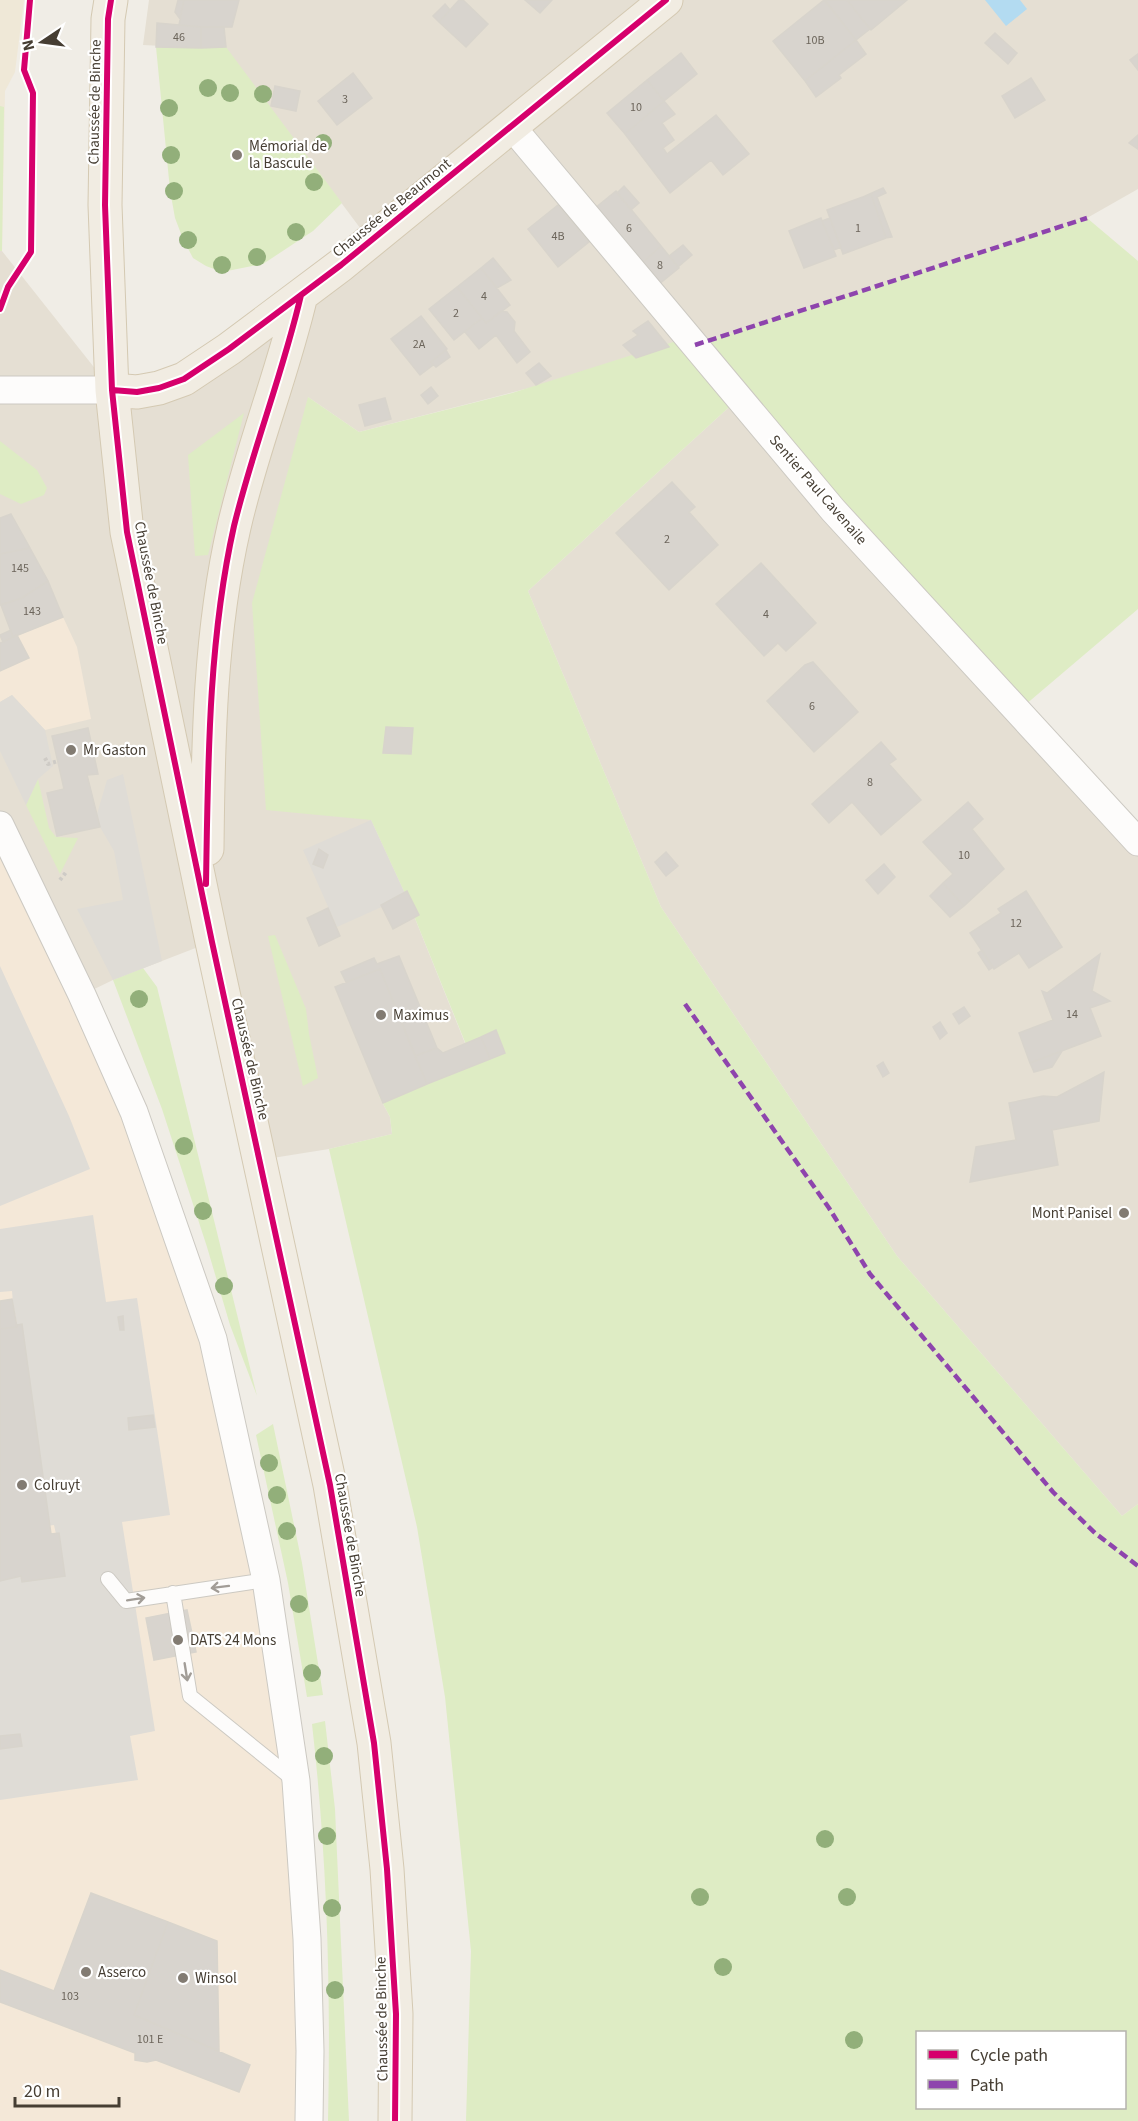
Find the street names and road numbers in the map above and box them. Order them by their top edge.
street label: Chaussée de Binche [83,39,107,165]
street label: Chaussée de Beaumont [328,153,456,263]
street label: Sentier Paul Cavenaile [764,430,872,550]
street label: Chaussée de Binche [129,520,173,646]
street label: Chaussée de Binche [226,996,274,1122]
street label: Chaussée de Binche [329,1472,371,1598]
street label: Chaussée de Binche [370,1956,394,2082]

